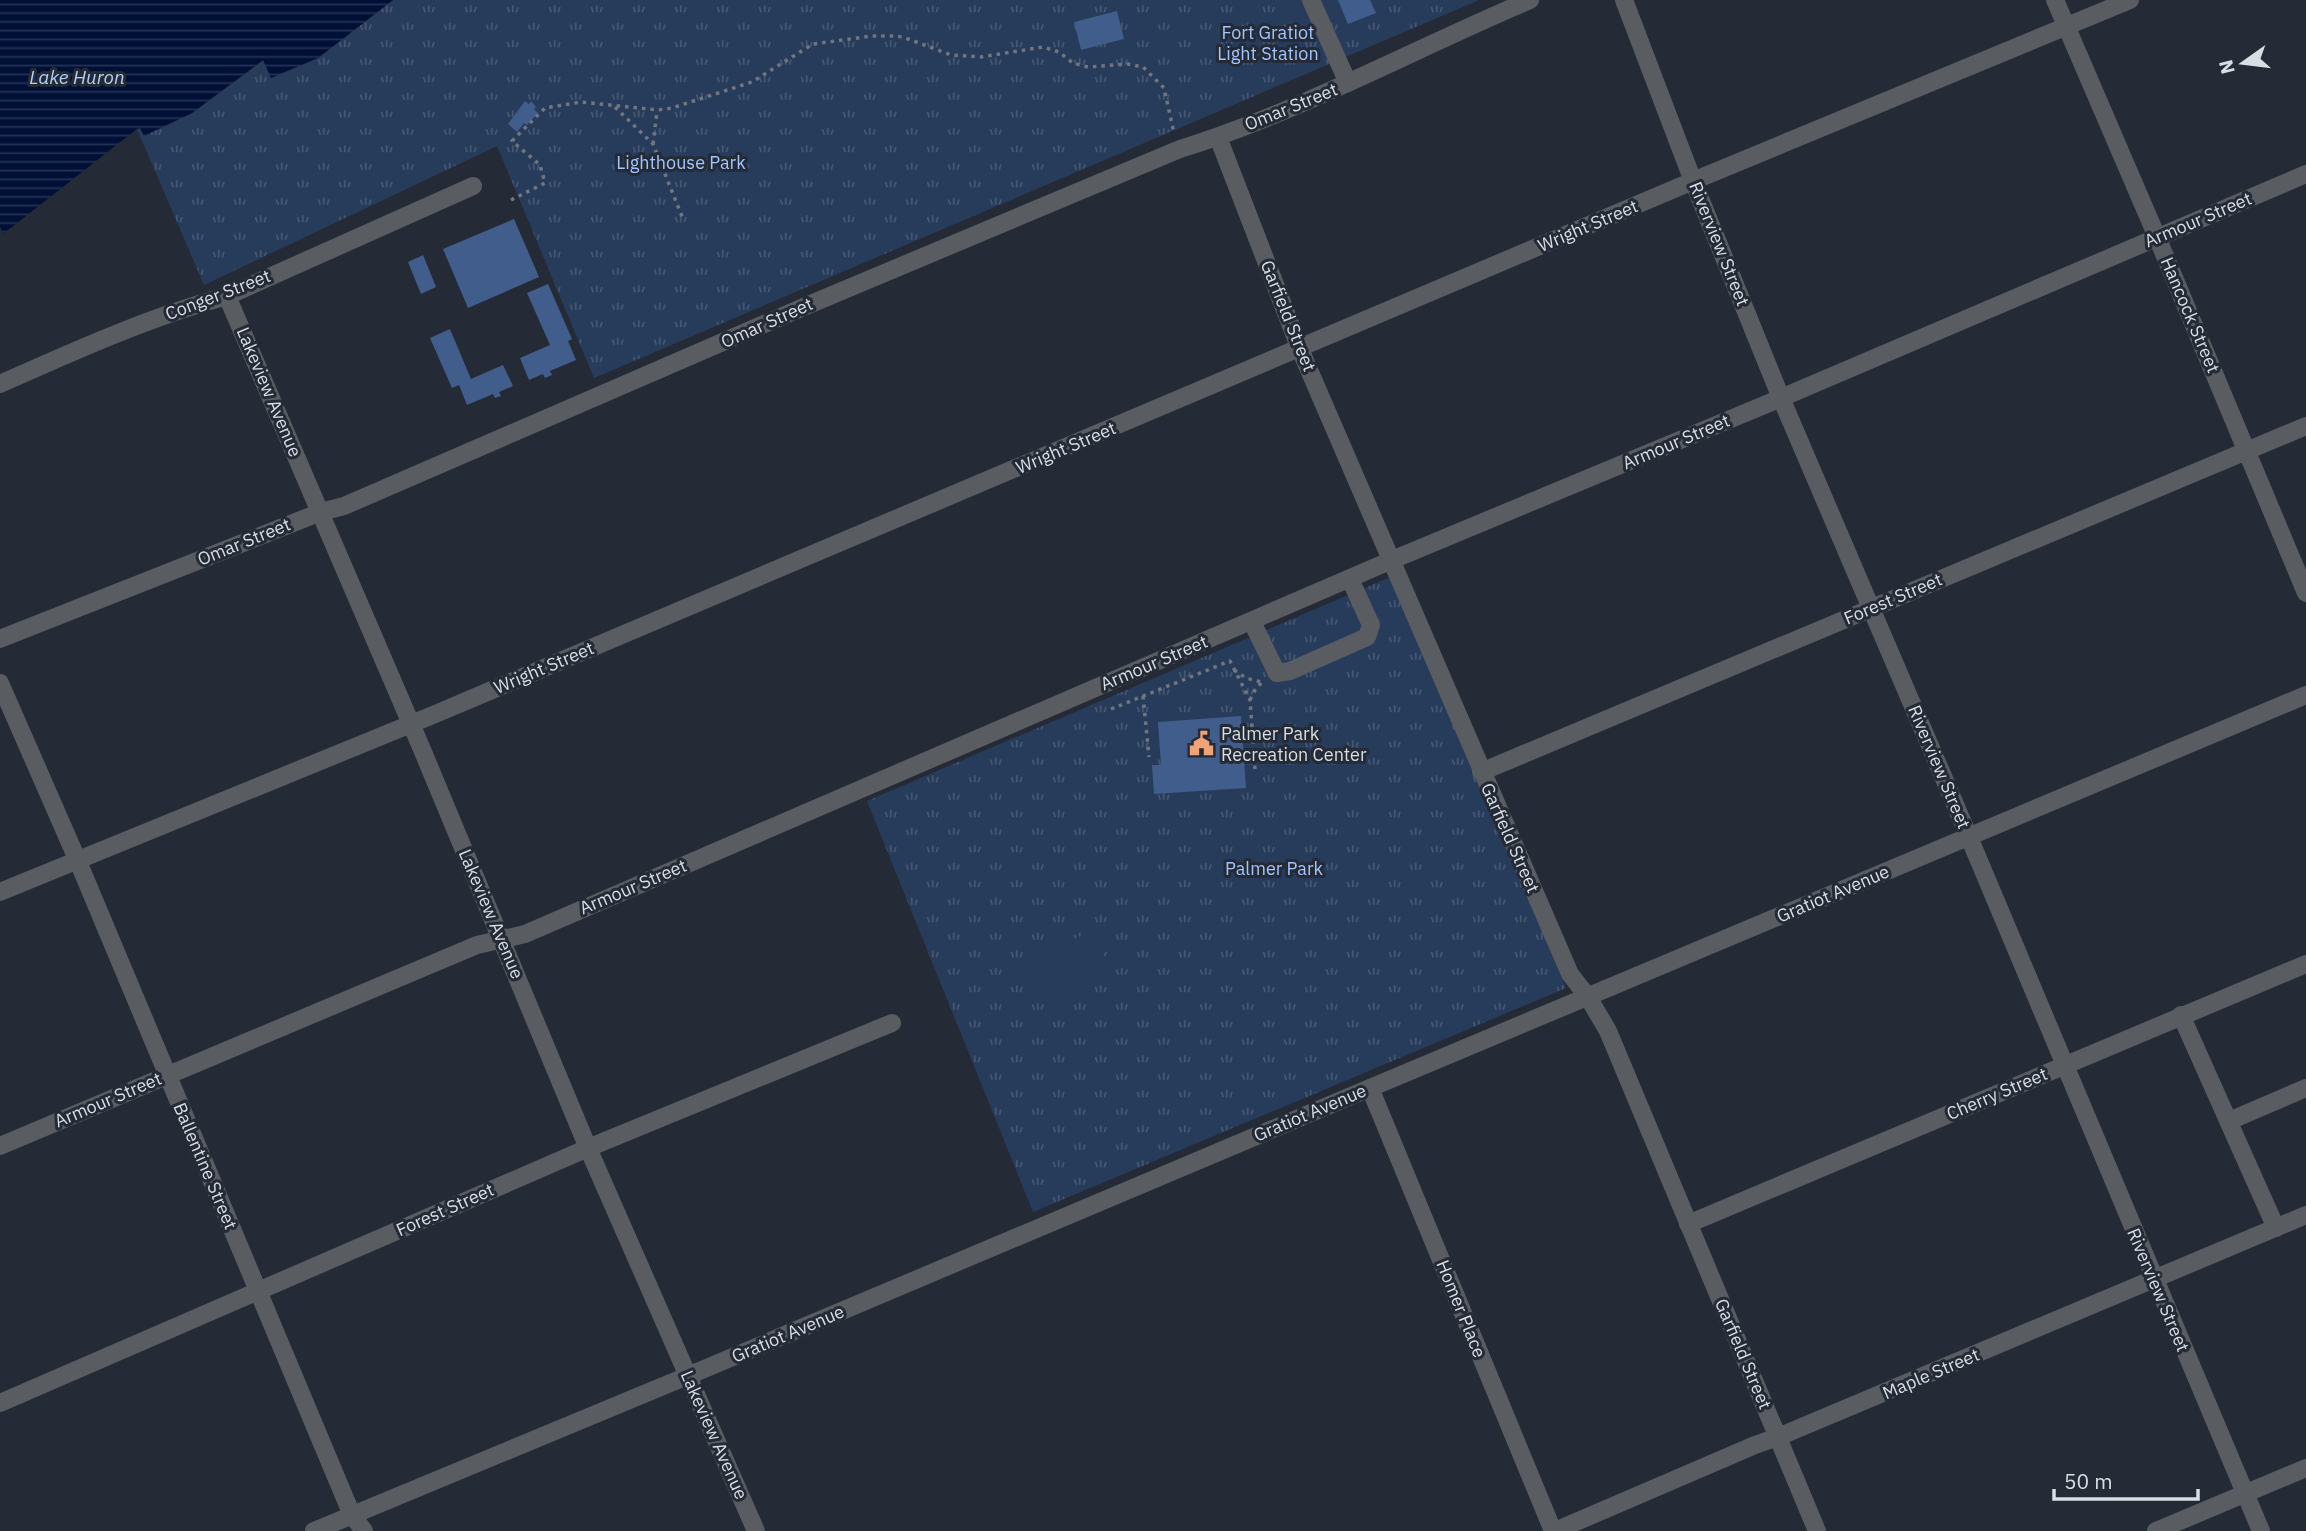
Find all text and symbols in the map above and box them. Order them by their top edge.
park label: Fort Gratiot Light Station [1217,21,1319,65]
north arrow [2208,28,2278,98]
text: N [2213,58,2240,77]
water label: Lake Huron [29,65,125,89]
street label: Omar Street [1241,77,1341,136]
park label: Lighthouse Park [616,151,746,174]
street label: Riverview Street [1684,178,1755,309]
street label: Armour Street [2141,187,2255,252]
street label: Wright Street [1534,194,1641,257]
street label: Hancock Street [2156,253,2225,376]
street label: Garfield Street [1256,257,1321,375]
street label: Conger Street [162,264,274,325]
street label: Omar Street [717,292,816,353]
street label: Lakeview Avenue [232,323,307,460]
street label: Armour Street [1619,409,1733,474]
street label: Wright Street [1012,416,1119,479]
street label: Omar Street [194,512,294,571]
street label: Forest Street [1840,568,1945,630]
street label: Armour Street [1097,630,1211,695]
street label: Wright Street [490,636,597,699]
street label: Riverview Street [1903,702,1976,832]
place label: Palmer Park Recreation Center [1221,722,1367,766]
public building icon: Palmer Park Recreation Center [1187,730,1215,758]
street label: Garfield Street [1476,779,1545,896]
street label: Lakeview Avenue [454,845,529,982]
street label: Armour Street [576,854,690,919]
park label: Palmer Park [1225,857,1324,880]
street label: Gratiot Avenue [1773,859,1893,928]
street label: Cherry Street [1943,1062,2051,1125]
street label: Armour Street [51,1067,165,1132]
street label: Gratiot Avenue [1250,1078,1370,1147]
street label: Ballentine Street [168,1099,243,1233]
street label: Forest Street [392,1178,497,1241]
street label: Riverview Street [2122,1225,2195,1355]
street label: Homer Place [1431,1257,1492,1361]
street label: Garfield Street [1710,1295,1777,1413]
street label: Gratiot Avenue [728,1299,848,1368]
street label: Maple Street [1879,1343,1983,1404]
street label: Lakeview Avenue [676,1367,753,1503]
scale bar [2054,1458,2198,1502]
text: 50 m [2064,1467,2113,1495]

